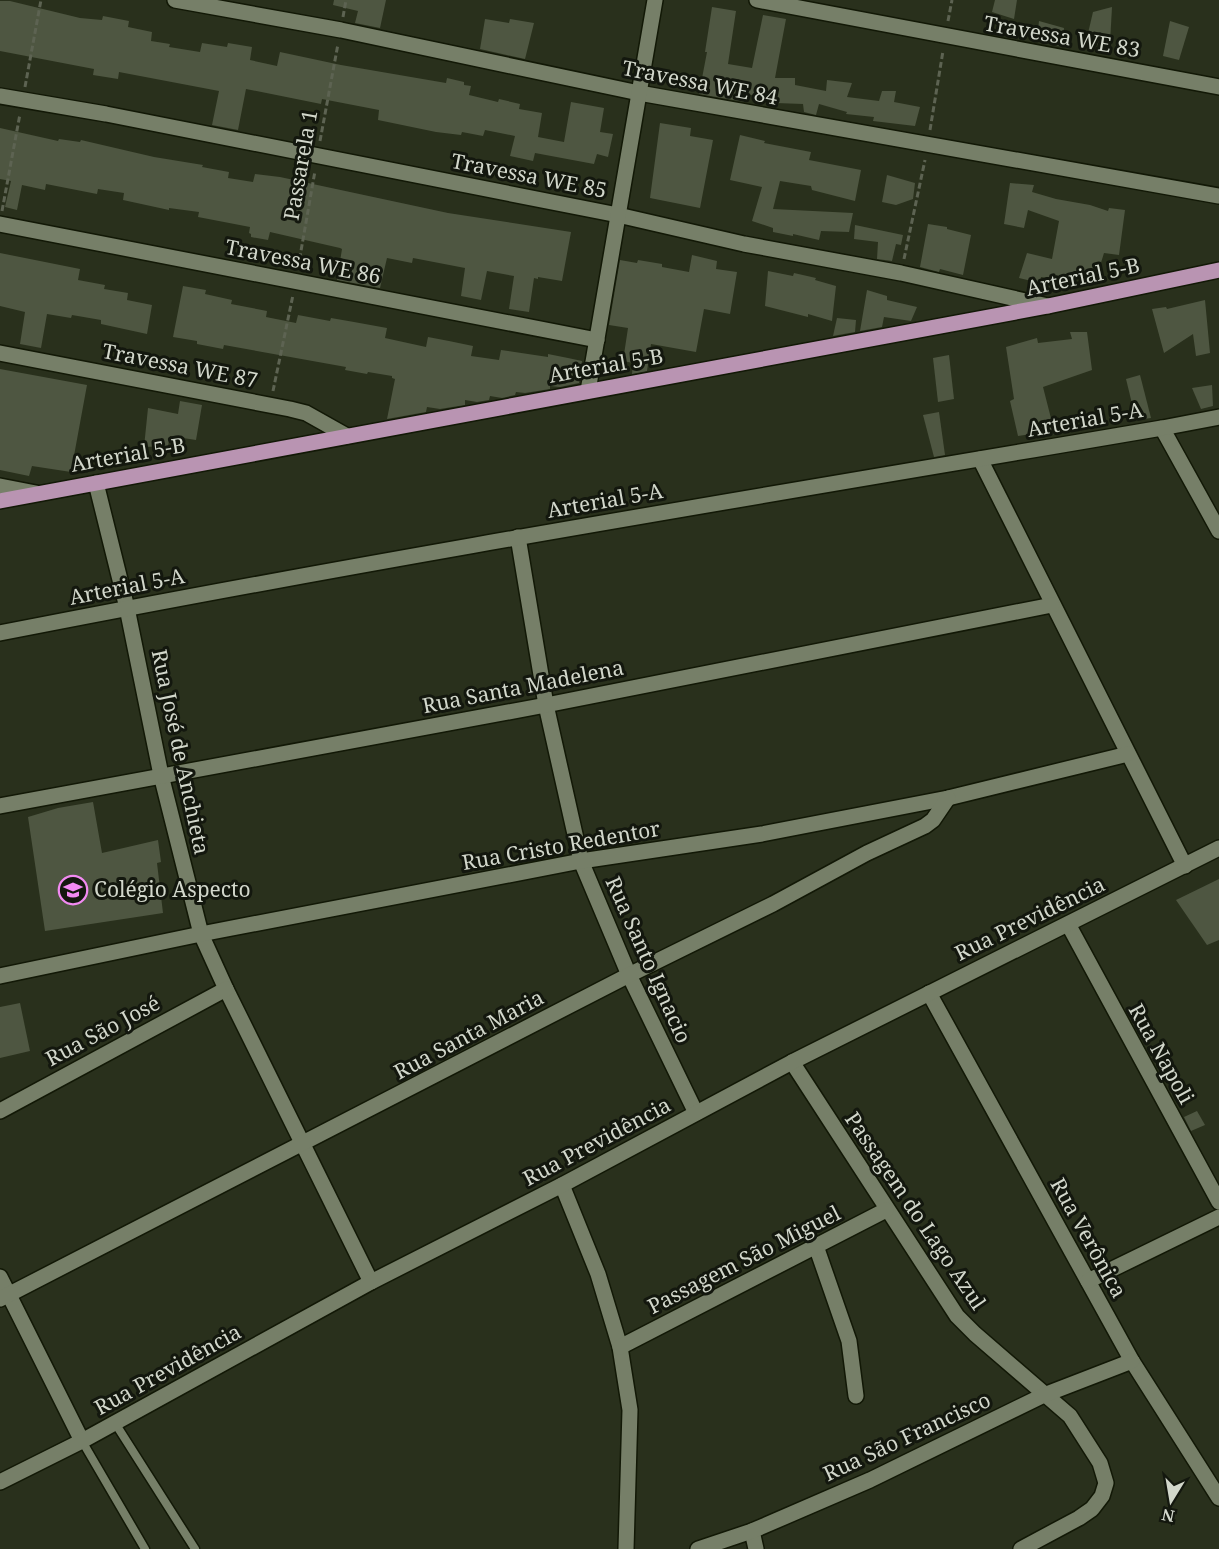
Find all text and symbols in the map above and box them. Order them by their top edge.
street label: Travessa WE 83 [982,9,1142,64]
street label: Travessa WE 84 [620,53,781,111]
street label: Passarela 1 [277,107,324,222]
street label: Travessa WE 85 [449,146,609,204]
street label: Travessa WE 86 [223,232,383,290]
street label: Arterial 5-B [1023,250,1142,302]
street label: Travessa WE 87 [100,336,260,394]
street label: Arterial 5-B [546,341,665,389]
street label: Arterial 5-A [1025,395,1145,443]
street label: Arterial 5-B [68,430,187,478]
street label: Arterial 5-A [545,476,665,524]
street label: Arterial 5-A [67,561,187,611]
street label: Rua José de Anchieta [146,647,216,857]
street label: Rua Santa Madelena [420,653,626,719]
street label: Rua Cristo Redentor [460,814,662,876]
street label: Rua Previdência [950,870,1109,967]
street label: Rua Santo Ignacio [600,872,698,1047]
school or university icon: Colégio Aspecto [57,874,89,906]
place label: Colégio Aspecto [94,875,251,903]
street label: Rua Santa Maria [389,983,548,1085]
street label: Rua São José [41,988,165,1072]
street label: Rua Napoli [1123,998,1201,1109]
street label: Rua Previdência [518,1090,675,1192]
street label: Passagem do Lago Azul [839,1106,993,1315]
street label: Rua Verônica [1044,1173,1133,1302]
street label: Passagem São Miguel [642,1198,845,1320]
street label: Rua Previdência [89,1317,246,1421]
street label: Rua São Francisco [818,1385,995,1487]
north arrow [1141,1471,1201,1531]
text: N [1159,1504,1176,1528]

